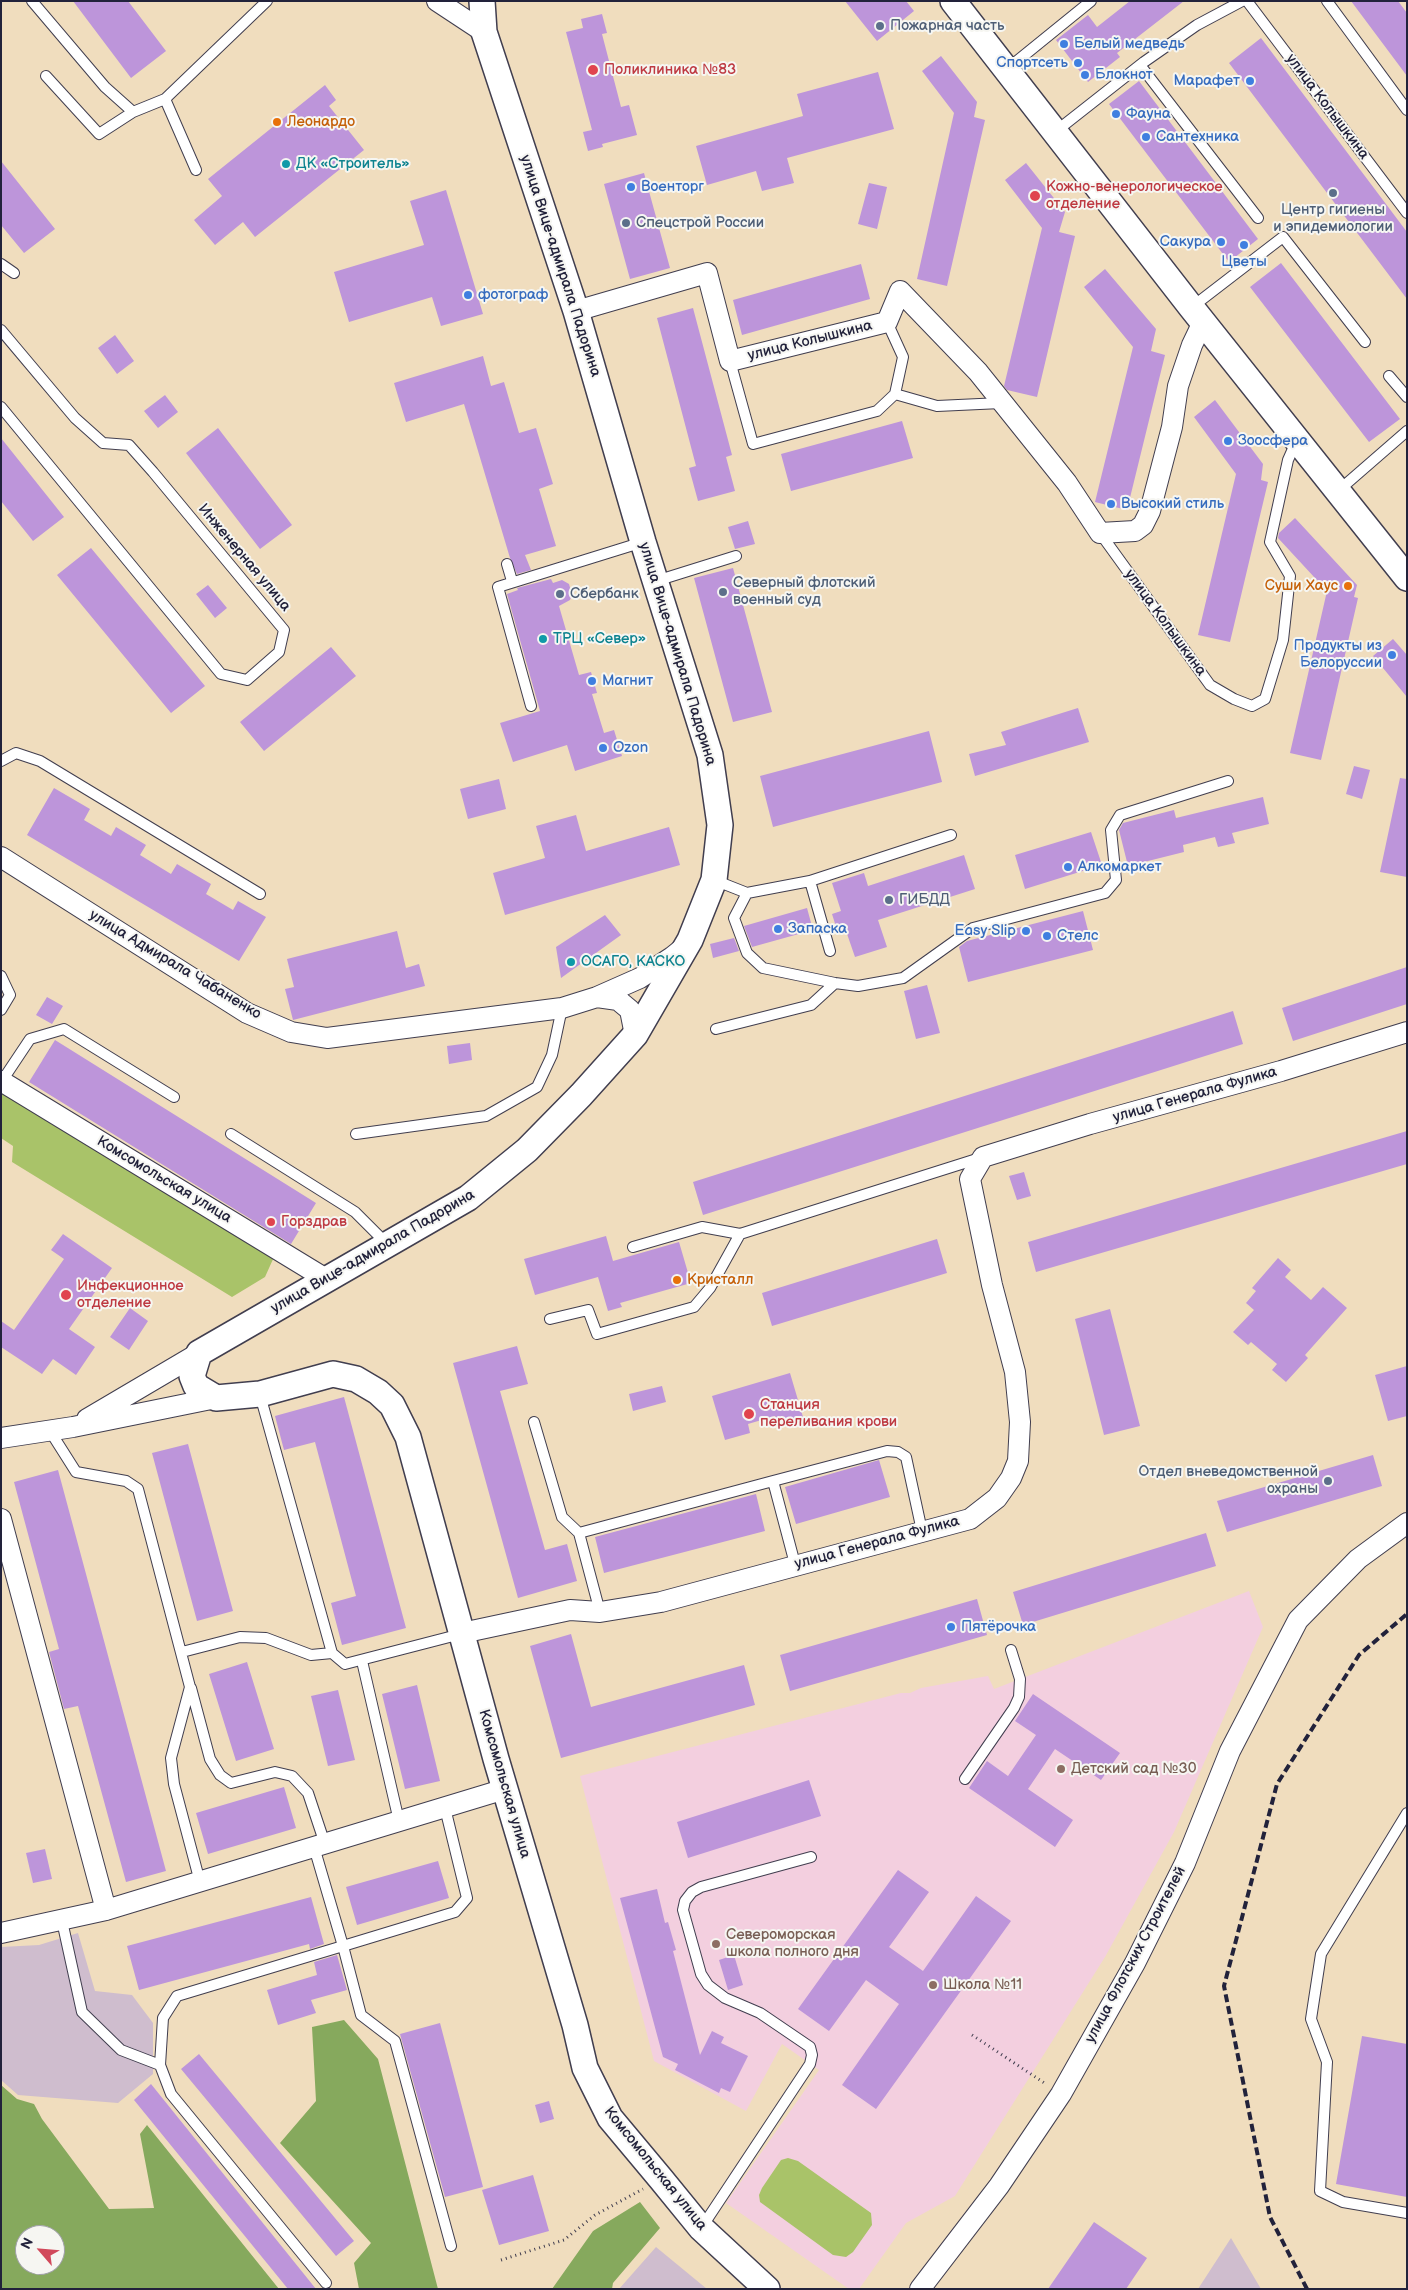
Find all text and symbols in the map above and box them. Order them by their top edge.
place label: Пожарная часть [890,17,1004,35]
marker: Пожарная часть [874,20,886,32]
place label: Белый медведь [1074,35,1185,53]
marker: Белый медведь [1058,38,1070,50]
street label: улица Колышкина [1281,51,1373,163]
place label: Спортсеть [996,54,1068,72]
marker: Спортсеть [1072,57,1084,69]
place label: Поликлиника №83 [604,61,736,79]
marker: Поликлиника №83 [586,63,600,77]
place label: Блокнот [1095,66,1153,84]
marker: Блокнот [1079,69,1091,81]
place label: Марафет [1173,72,1240,90]
marker: Марафет [1244,75,1256,87]
place label: Фауна [1126,105,1171,123]
marker: Фауна [1110,108,1122,120]
place label: Леонардо [287,113,355,131]
marker: Леонардо [271,116,283,128]
place label: Сантехника [1156,128,1239,146]
marker: Сантехника [1140,131,1152,143]
street label: улица Вице-адмирала Падорина [516,153,604,379]
place label: ДК «Строитель» [296,155,410,173]
marker: ДК «Строитель» [280,158,292,170]
place label: Военторг [641,178,704,196]
place label: Кожно-венерологическое отделение [1046,178,1223,213]
marker: Военторг [625,181,637,193]
marker: Центр гигиены и эпидемиологии [1327,187,1339,199]
marker: Кожно-венерологическое отделение [1028,189,1042,203]
place label: Центр гигиены и эпидемиологии [1273,201,1393,236]
place label: Спецстрой России [636,214,764,232]
marker: Спецстрой России [620,217,632,229]
place label: Сакура [1160,233,1211,251]
marker: Сакура [1215,236,1227,248]
marker: Цветы [1238,239,1250,251]
place label: Цветы [1221,253,1267,271]
place label: фотограф [478,286,548,304]
marker: фотограф [462,289,474,301]
street label: улица Колышкина [746,317,874,365]
place label: Зоосфера [1238,432,1308,450]
marker: Зоосфера [1222,435,1234,447]
place label: Высокий стиль [1121,495,1224,513]
marker: Высокий стиль [1105,498,1117,510]
street label: Инженерная улица [194,501,294,615]
street label: улица Вице-адмирала Падорина [634,540,720,768]
street label: улица Колышкина [1120,566,1210,680]
place label: Северный флотский военный суд [733,574,875,609]
place label: Суши Хаус [1265,577,1338,595]
marker: Суши Хаус [1342,580,1354,592]
place label: Сбербанк [570,585,639,603]
marker: Северный флотский военный суд [717,586,729,598]
marker: Сбербанк [554,588,566,600]
place label: ТРЦ «Север» [553,630,646,648]
marker: ТРЦ «Север» [537,633,549,645]
place label: Продукты из Белоруссии [1293,637,1382,672]
marker: Продукты из Белоруссии [1386,649,1398,661]
place label: Магнит [602,672,653,690]
marker: Магнит [586,675,598,687]
place label: Ozon [613,739,648,757]
marker: Ozon [597,742,609,754]
place label: Алкомаркет [1078,858,1162,876]
marker: Алкомаркет [1062,861,1074,873]
place label: ГИБДД [899,891,950,909]
marker: ГИБДД [883,894,895,906]
street label: улица Адмирала Чабаненко [86,906,264,1024]
place label: Запаска [788,920,847,938]
place label: Easy Slip [955,922,1016,940]
marker: Запаска [772,923,784,935]
marker: Easy Slip [1020,925,1032,937]
place label: Стелс [1057,927,1098,945]
marker: Стелс [1041,930,1053,942]
place label: ОСАГО, КАСКО [581,953,685,971]
marker: ОСАГО, КАСКО [565,956,577,968]
street label: улица Генерала Фулика [1111,1063,1279,1127]
street label: Комсомольская улица [93,1133,235,1227]
street label: улица Вице-адмирала Падорина [268,1186,478,1318]
place label: Горздрав [281,1213,347,1231]
marker: Горздрав [265,1216,277,1228]
place label: Кристалл [687,1271,753,1289]
marker: Кристалл [671,1274,683,1286]
place label: Инфекционное отделение [77,1277,184,1312]
marker: Инфекционное отделение [59,1288,73,1302]
place label: Станция переливания крови [760,1396,897,1431]
marker: Станция переливания крови [742,1407,756,1421]
place label: Отдел вневедомственной охраны [1139,1463,1318,1498]
marker: Отдел вневедомственной охраны [1322,1475,1334,1487]
street label: улица Генерала Фулика [793,1512,961,1574]
place label: Пятёрочка [961,1618,1036,1636]
marker: Пятёрочка [945,1621,957,1633]
street label: Комсомольская улица [474,1708,534,1860]
place label: Детский сад №30 [1071,1760,1197,1778]
marker: Детский сад №30 [1055,1763,1067,1775]
street label: улица Флотских Строителей [1082,1864,1190,2046]
place label: Североморская школа полного дня [726,1926,859,1961]
marker: Североморская школа полного дня [710,1938,722,1950]
place label: Школа №11 [943,1976,1022,1994]
marker: Школа №11 [927,1979,939,1991]
street label: Комсомольская улица [600,2104,710,2234]
north arrow [15,2225,65,2275]
text: N [17,2235,37,2252]

